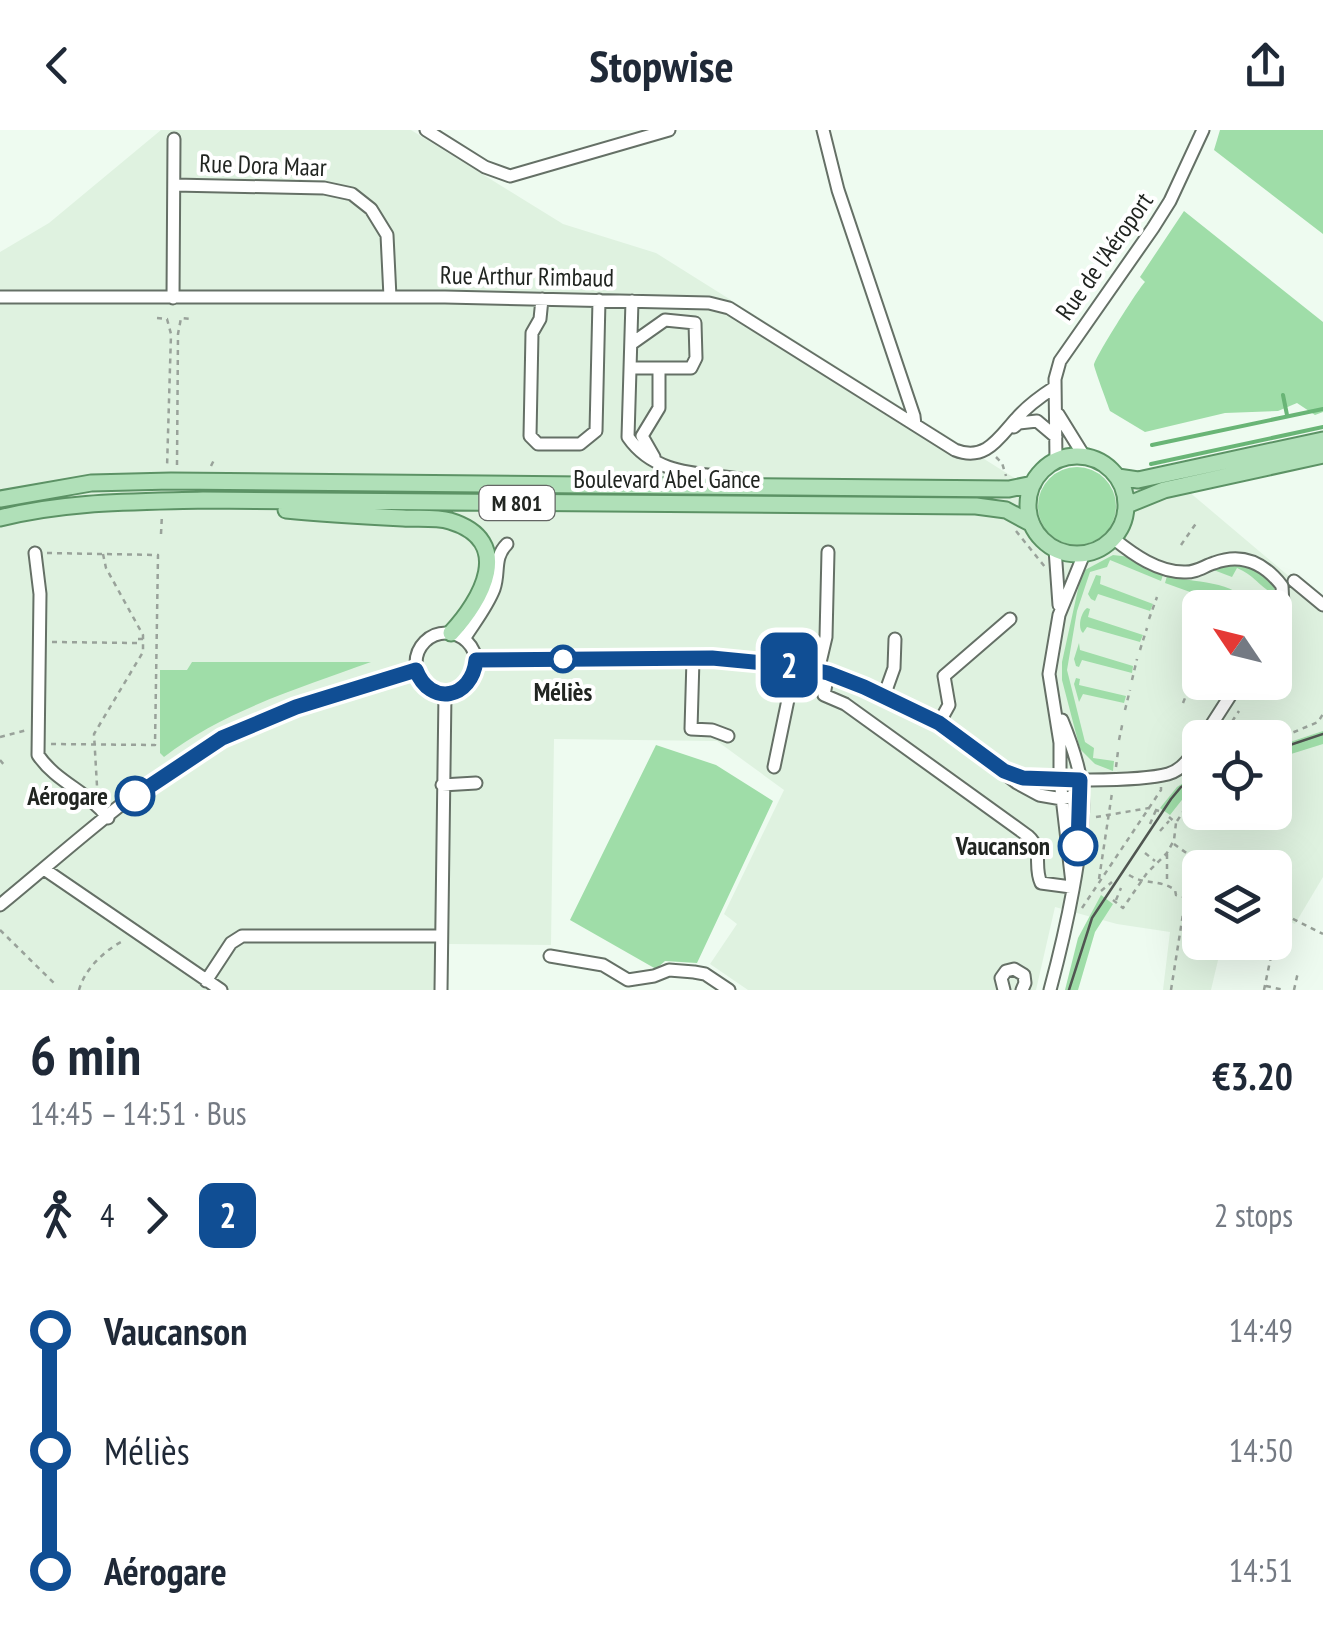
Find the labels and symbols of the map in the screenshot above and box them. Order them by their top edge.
street label: Rue Dora Maar [199,147,327,183]
street label: Rue de l'Aéroport [1048,186,1160,326]
street label: Rue Arthur Rimbaud [440,258,614,294]
street label: Boulevard Abel Gance [573,463,761,495]
road number: M 801 [480,486,554,520]
north arrow [1182,590,1292,700]
line badge: 2 [756,632,822,698]
marker: Méliès [550,646,576,672]
place label: Méliès [534,676,592,708]
marker: Aérogare [116,777,154,815]
place label: Aérogare [26,780,108,812]
marker: Vaucanson [1059,827,1097,865]
place label: Vaucanson [955,830,1050,862]

